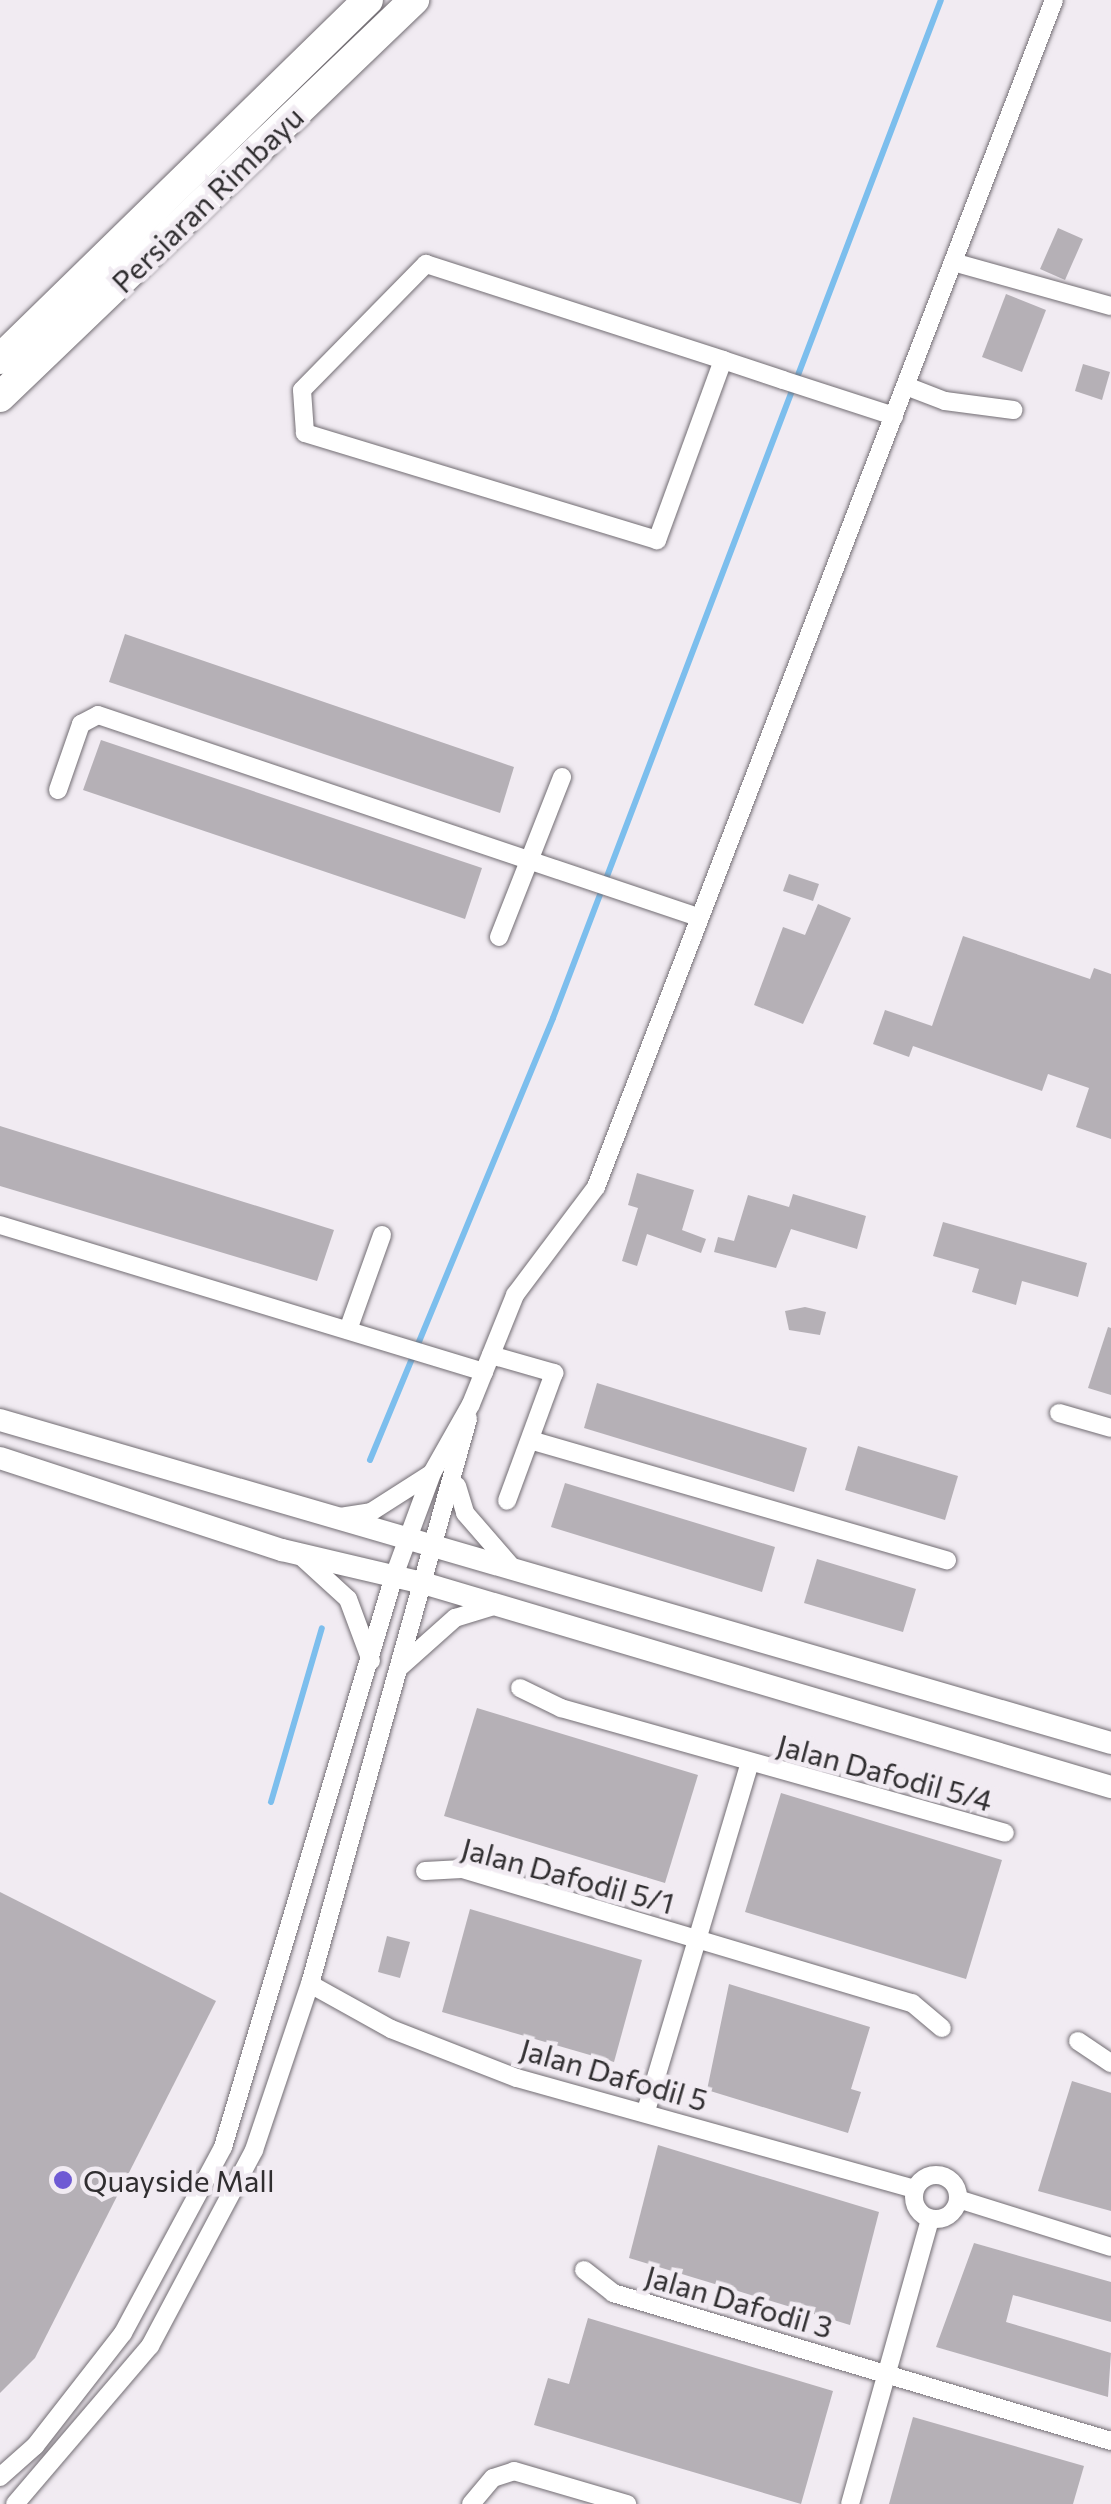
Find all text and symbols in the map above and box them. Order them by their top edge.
street label: Persiaran Rimbayu [104,98,310,300]
street label: Jalan Dafodil 5/4 [773,1726,997,1818]
street label: Jalan Dafodil 5/1 [458,1829,678,1921]
street label: Jalan Dafodil 5 [516,2030,712,2118]
place label: Quayside Mall [83,2162,275,2198]
marker: Quayside Mall [52,2169,74,2191]
street label: Jalan Dafodil 3 [641,2257,837,2345]

